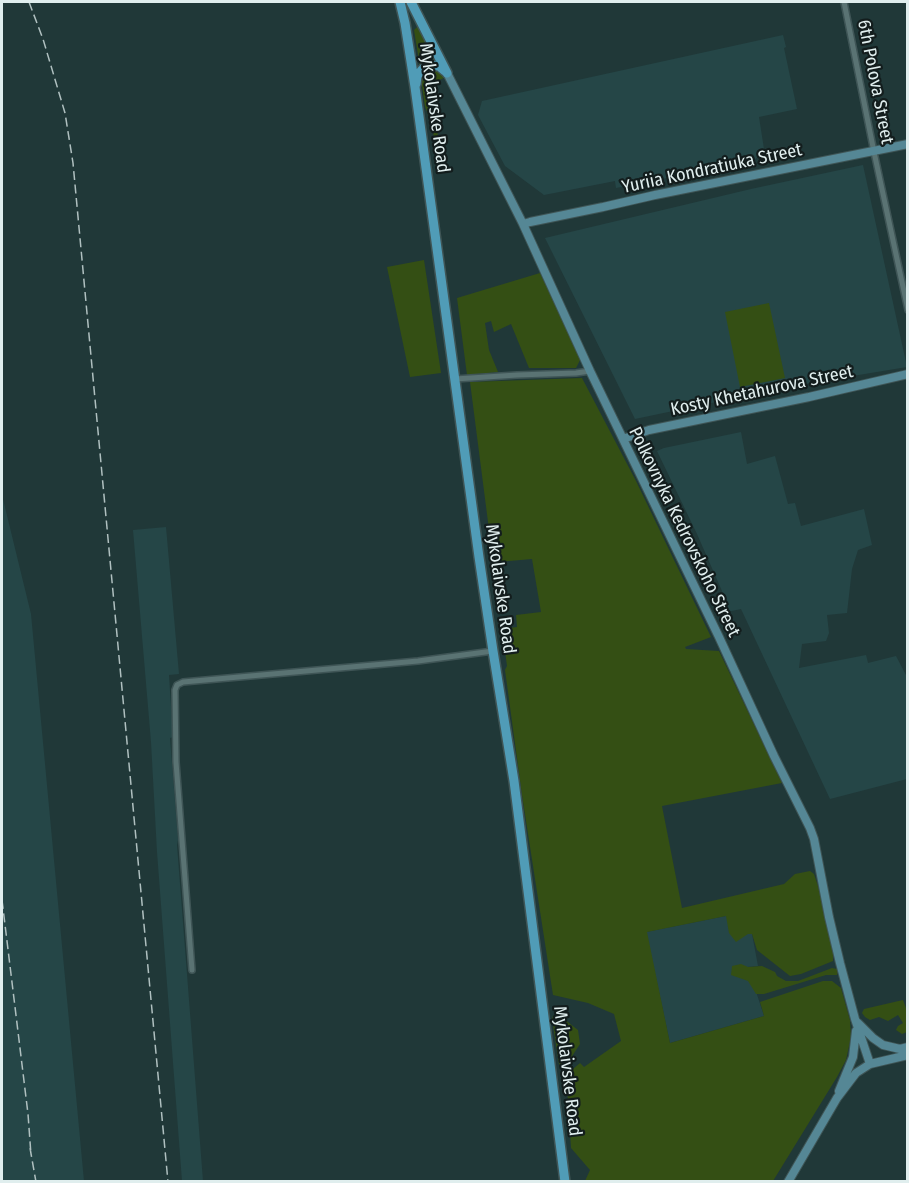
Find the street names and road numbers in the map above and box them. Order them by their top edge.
street label: 6th Polova Street [852,18,898,146]
street label: Mykolaivske Road [414,42,454,174]
street label: Yuriia Kondratiuka Street [620,139,804,199]
street label: Kosty Khetahurova Street [669,361,855,421]
street label: Polkovnyka Kedrovskoho Street [624,423,744,641]
street label: Mykolaivske Road [480,523,520,655]
street label: Mykolaivske Road [548,1005,586,1137]

